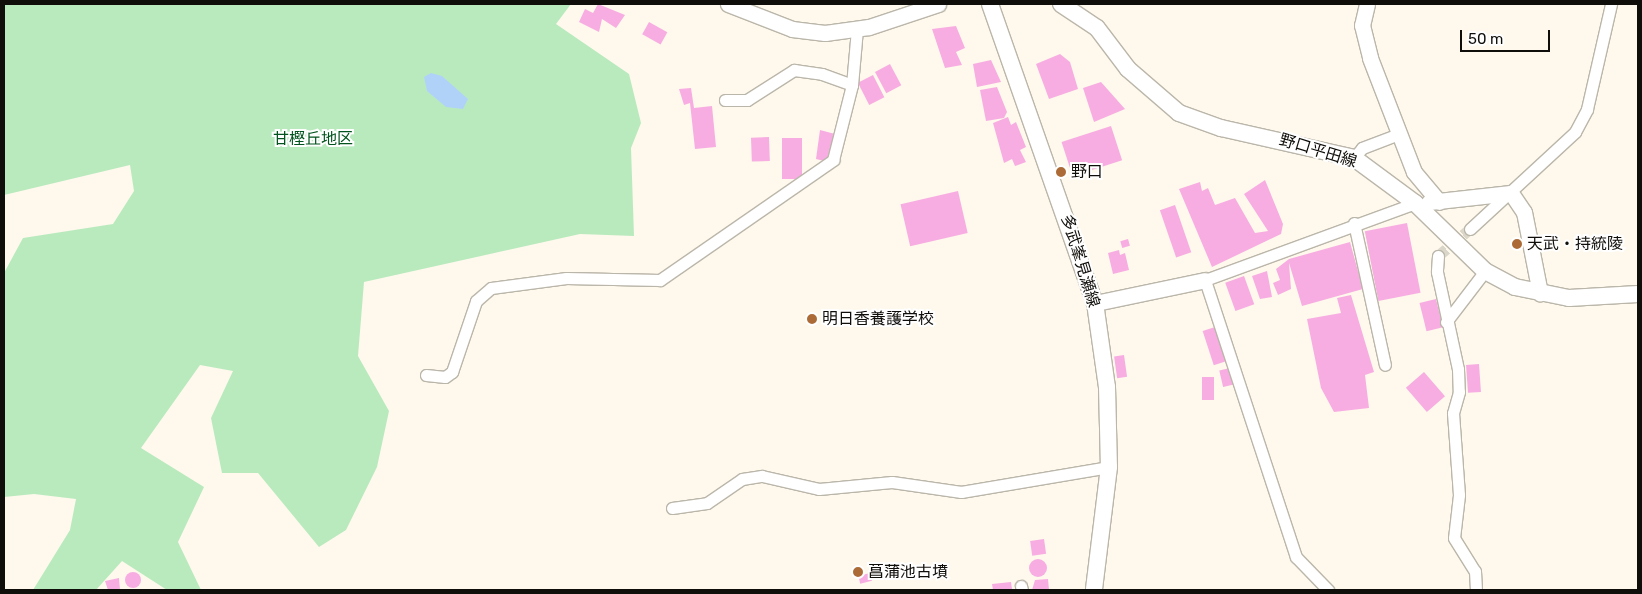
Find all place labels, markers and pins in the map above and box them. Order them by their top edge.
place label: 野口 [1071,162,1103,182]
marker: 野口 [1055,166,1067,178]
place label: 天武・持統陵 [1527,234,1623,254]
marker: 天武・持統陵 [1511,238,1523,250]
place label: 明日香養護学校 [822,309,934,329]
marker: 明日香養護学校 [806,313,818,325]
place label: 菖蒲池古墳 [868,562,948,582]
marker: 菖蒲池古墳 [852,566,864,578]

